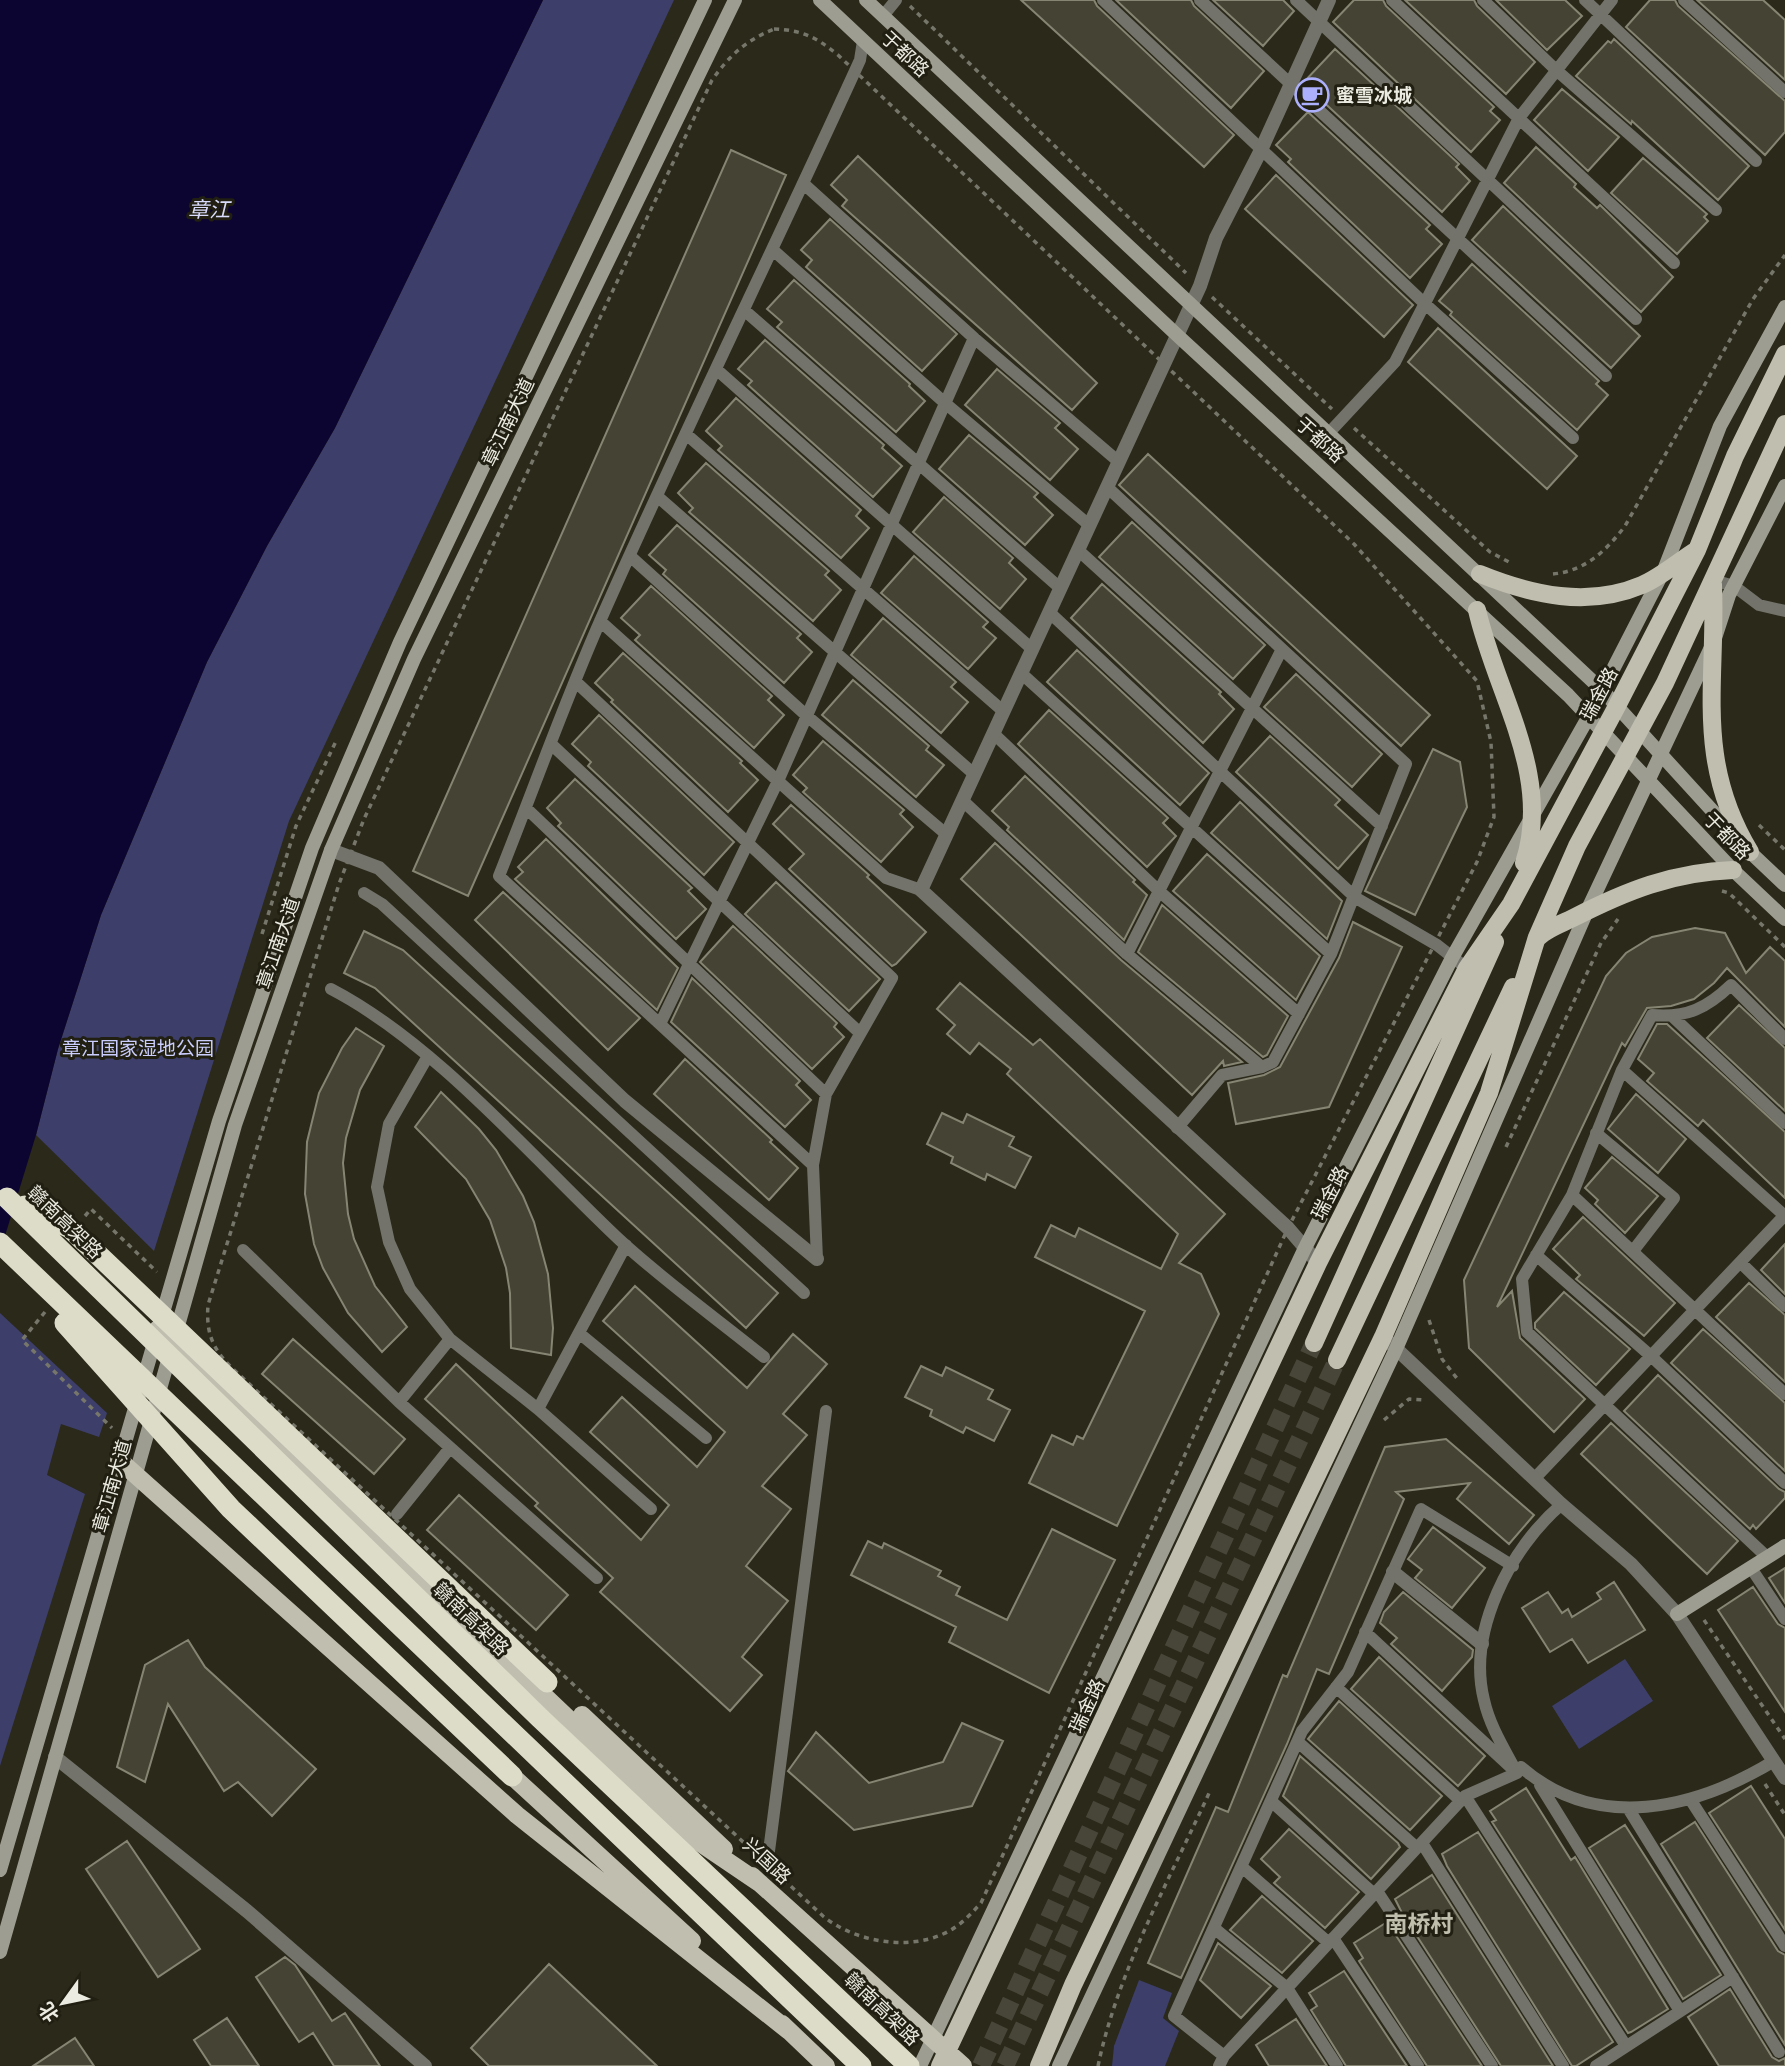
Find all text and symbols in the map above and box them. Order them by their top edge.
street label: 于都路 [876,26,934,82]
cafe icon: 蜜雪冰城 [1293,76,1331,114]
place label: 蜜雪冰城 [1336,84,1412,107]
water label: 章江 [188,197,232,222]
street label: 章江南大道 [477,374,539,470]
street label: 于都路 [1291,412,1349,468]
street label: 瑞金路 [1575,663,1623,725]
street label: 于都路 [1699,808,1755,864]
street label: 章江南大道 [252,894,304,992]
park label: 章江国家湿地公园 [62,1037,214,1060]
street label: 瑞金路 [1307,1162,1353,1224]
street label: 赣南高架路 [23,1181,107,1263]
street label: 章江南大道 [88,1437,136,1535]
street label: 赣南高架路 [429,1578,513,1660]
street label: 瑞金路 [1065,1675,1109,1737]
street label: 兴国路 [738,1833,796,1889]
district label: 南桥村 [1385,1910,1454,1938]
north arrow [28,1968,98,2038]
street label: 赣南高架路 [840,1968,924,2050]
text: 北 [34,1998,64,2026]

